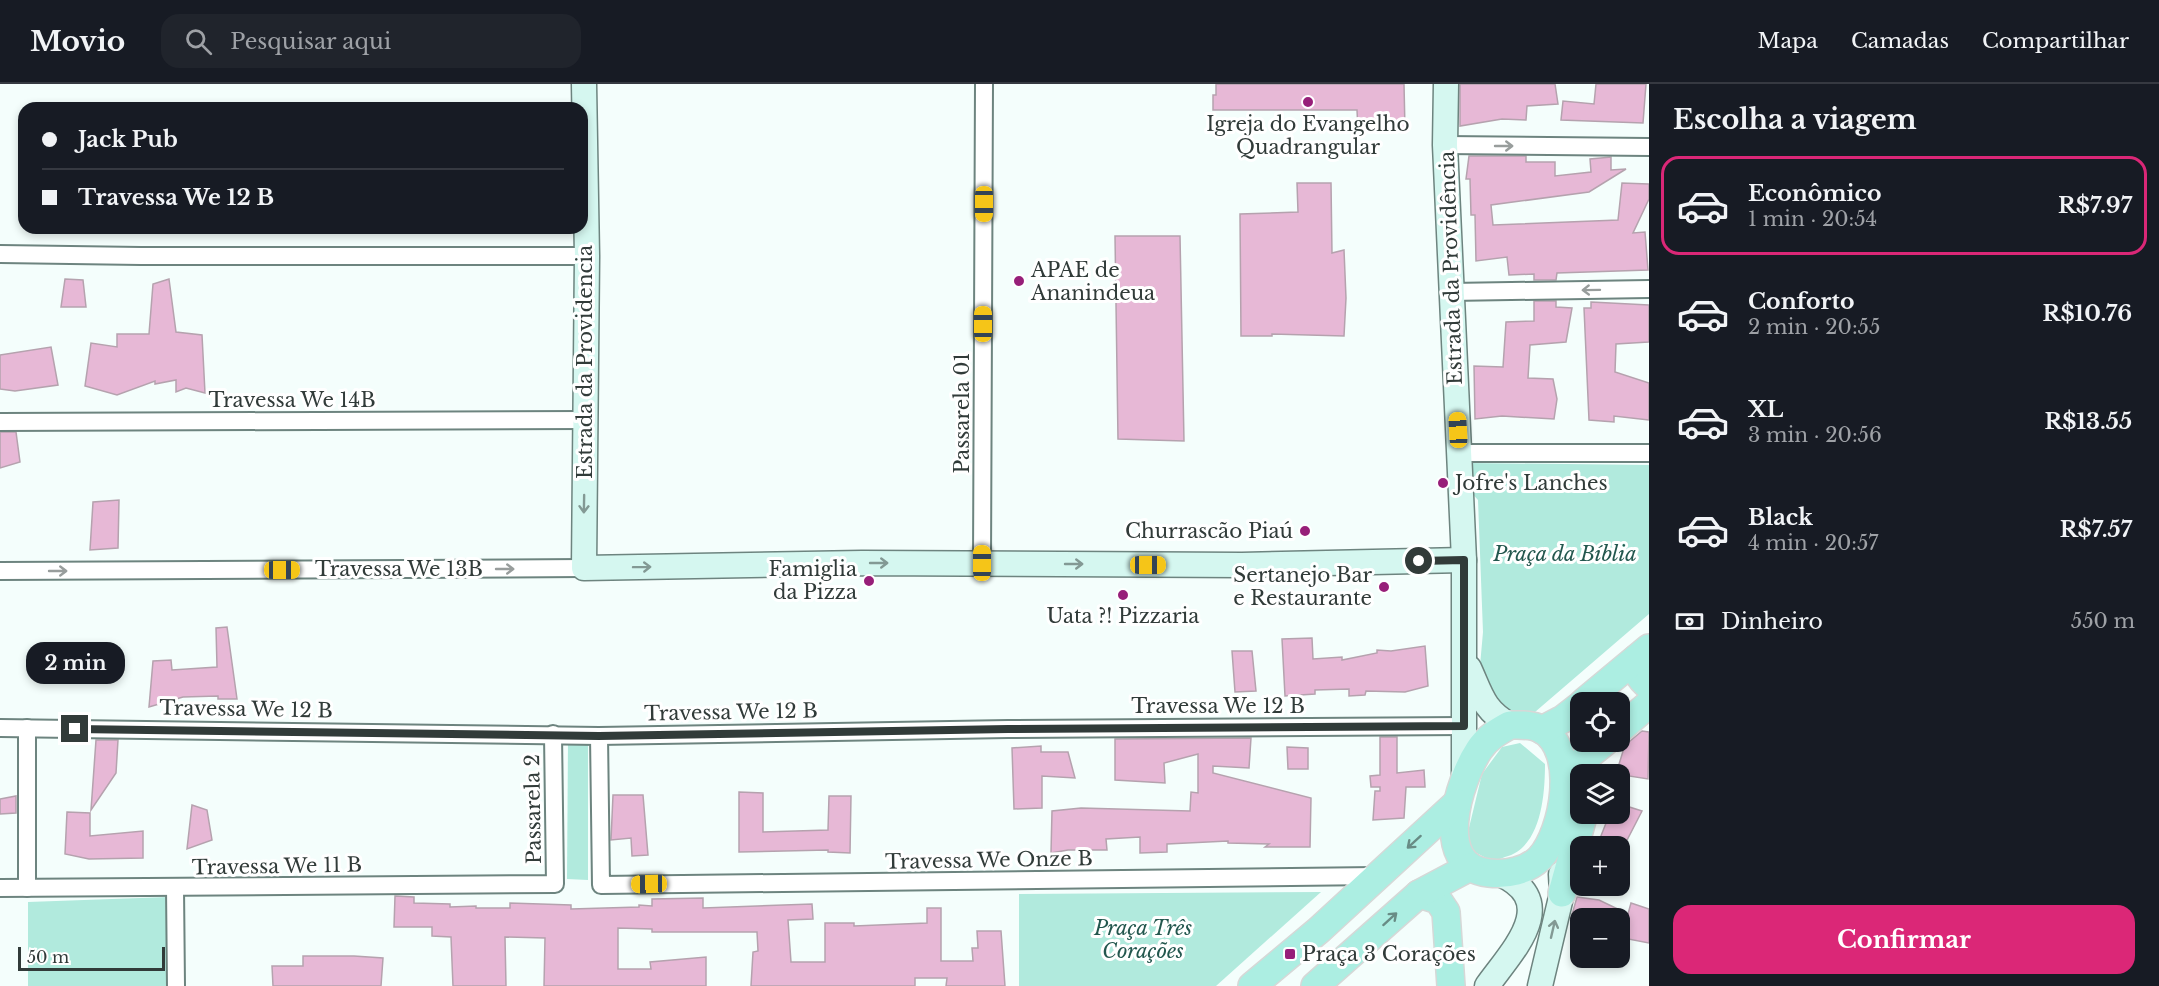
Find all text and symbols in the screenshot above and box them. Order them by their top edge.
search box [161,14,581,68]
text: Movio [30,24,125,59]
icon: search [182,25,215,58]
text: Pesquisar aqui [230,28,391,55]
text: Mapa [1758,28,1818,54]
text: Camadas [1851,28,1949,54]
text: Compartilhar [1982,28,2129,54]
marker: Igreja do Evangelho Quadrangular [1301,95,1315,109]
text: Escolha a viagem [1673,103,1917,136]
place label: Igreja do Evangelho Quadrangular [1206,112,1410,159]
text: Jack Pub [78,126,178,153]
one-way arrow [1493,140,1513,152]
street label: Estrada da Providência [1435,150,1467,385]
icon: car [1676,179,1730,233]
text: Econômico [1748,180,1881,207]
text: Travessa We 12 B [78,184,274,211]
car [975,186,993,222]
text: R$7.97 [2058,192,2132,219]
text: 1 min · 20:54 [1748,207,1877,231]
street label: Estrada da Providencia [573,244,597,479]
place label: APAE de Ananindeua [1030,258,1156,305]
marker: APAE de Ananindeua [1012,274,1026,288]
one-way arrow [1581,284,1601,296]
icon: car [1676,287,1730,341]
text: Conforto [1748,288,1854,315]
text: R$10.76 [2043,300,2132,327]
car [974,306,992,342]
text: 2 min · 20:55 [1748,315,1880,339]
street label: Passarela 01 [950,353,974,473]
street label: Travessa We 14B [208,388,376,412]
icon: car [1676,395,1730,449]
text: XL [1748,396,1783,423]
text: R$13.55 [2044,408,2132,435]
car [1448,412,1468,448]
text: 3 min · 20:56 [1748,423,1882,447]
place label: Jofre's Lanches [1452,471,1607,495]
marker: Jofre's Lanches [1436,476,1450,490]
one-way arrow [578,493,590,513]
icon: car [1676,503,1730,557]
text: Black [1748,504,1813,531]
text: R$7.57 [2060,516,2132,543]
place label: Churrascão Piaú [1125,519,1293,543]
marker: Churrascão Piaú [1298,524,1312,538]
text: 4 min · 20:57 [1748,531,1878,555]
park label: Praça da Bíblia [1492,542,1637,566]
car [973,545,991,581]
route start [1405,547,1432,574]
car [1130,556,1166,574]
street label: Travessa We 13B [315,557,483,581]
place label: Famiglia da Pizza [769,557,858,604]
one-way arrow [869,557,889,569]
one-way arrow [1064,558,1084,570]
car [264,561,300,579]
one-way arrow [632,561,652,573]
one-way arrow [495,563,515,575]
place label: Sertanejo Bar e Restaurante [1233,563,1372,610]
one-way arrow [48,565,68,577]
marker: Famiglia da Pizza [862,574,876,588]
marker: Sertanejo Bar e Restaurante [1377,580,1391,594]
marker: Uata ?! Pizzaria [1116,588,1130,602]
place label: Uata ?! Pizzaria [1047,604,1200,628]
icon: cash [1673,605,1706,638]
text: Dinheiro [1721,608,1823,635]
text: 550 m [2071,609,2135,633]
callout: 2 min [26,642,124,684]
text: 2 min [44,651,107,675]
map controls [1570,692,1630,968]
button: locate [1570,692,1630,752]
street label: Travessa We 12 B [1131,694,1305,718]
street label: Travessa We 12 B [159,695,333,723]
street label: Travessa We 12 B [644,698,818,726]
route end [61,715,88,742]
street label: Passarela 2 [520,754,546,864]
button: layers [1570,764,1630,824]
one-way arrow [1406,835,1421,849]
button: + [1570,836,1630,896]
street label: Travessa We Onze B [885,846,1093,874]
street label: Travessa We 11 B [192,853,362,879]
car [631,875,667,893]
button: Confirmar [1673,905,2135,974]
button: − [1570,908,1630,968]
one-way arrow [1383,912,1398,926]
park label: Praça Três Corações [1093,916,1192,963]
one-way arrow [1548,920,1560,939]
place label: Praça 3 Corações [1302,942,1476,966]
scale bar [18,944,165,972]
text: 50 m [27,947,69,967]
marker: Praça 3 Corações [1283,947,1297,961]

